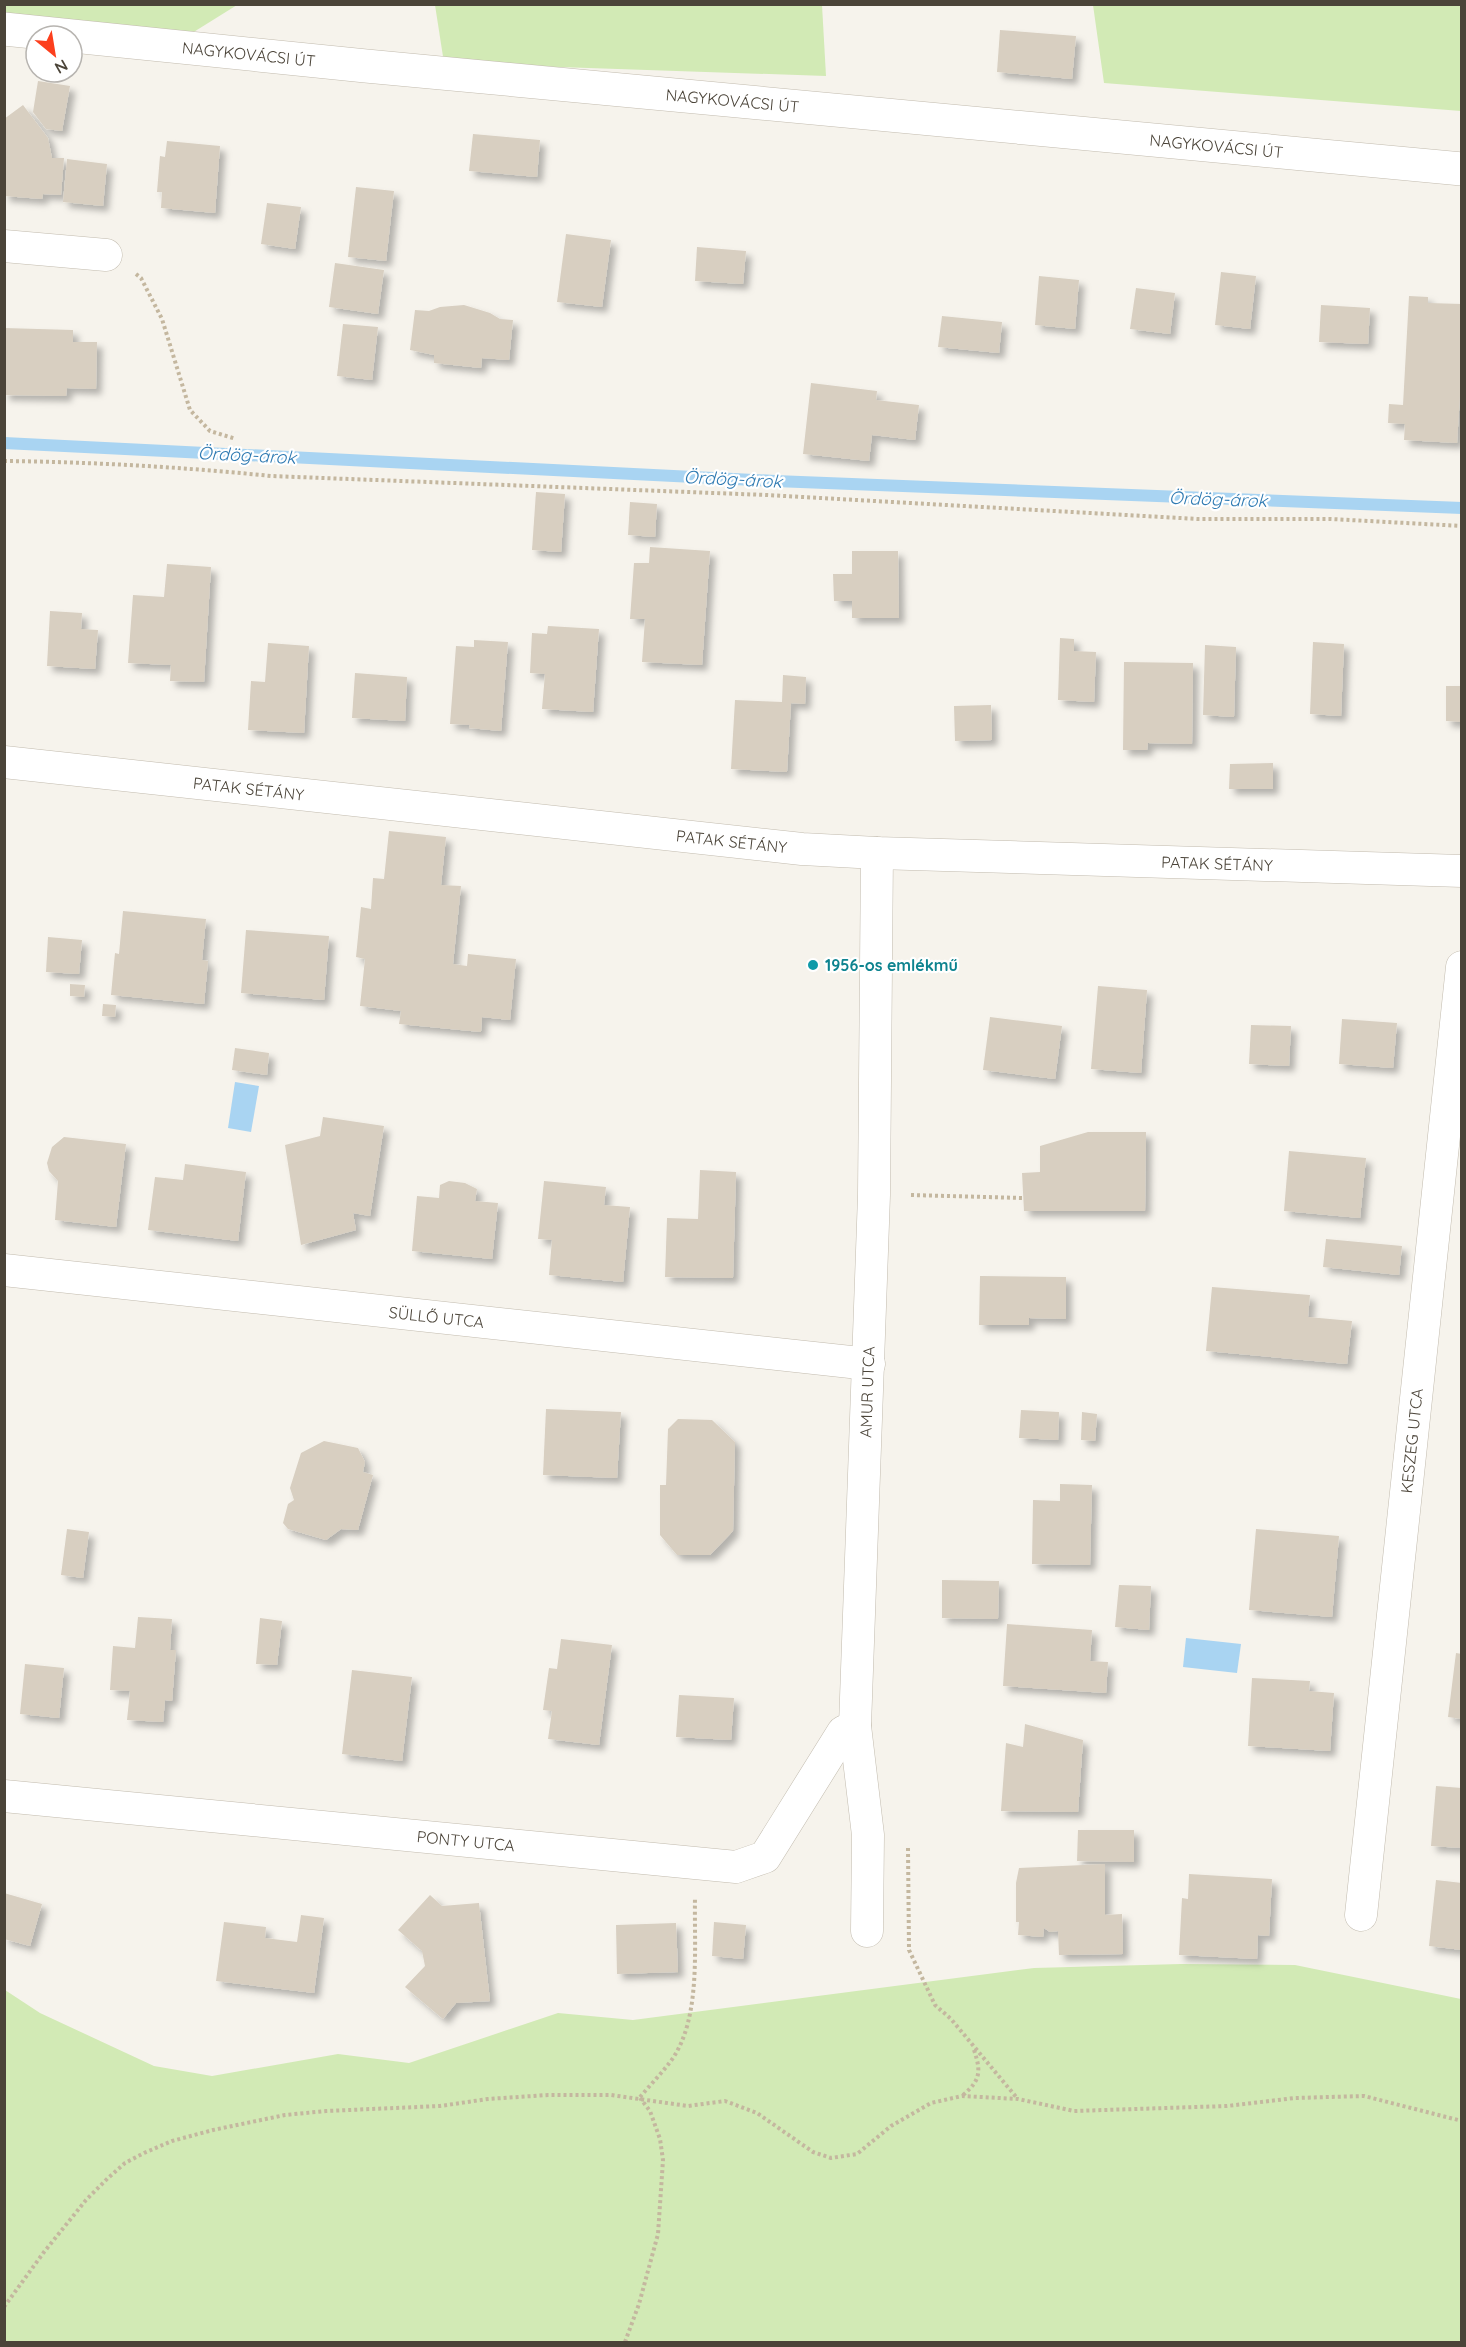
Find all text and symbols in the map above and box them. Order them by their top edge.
north arrow [24,24,84,84]
street label: NAGYKOVÁCSI ÚT [181,37,317,71]
text: N [51,55,72,79]
street label: NAGYKOVÁCSI ÚT [665,84,800,117]
street label: NAGYKOVÁCSI ÚT [1149,130,1284,162]
water label: Ördög-árok [197,441,298,469]
water label: Ördög-árok [683,465,784,493]
water label: Ördög-árok [1168,486,1269,512]
street label: PATAK SÉTÁNY [192,773,305,805]
street label: PATAK SÉTÁNY [675,825,788,857]
street label: PATAK SÉTÁNY [1161,852,1273,875]
place label: 1956-os emlékmű [825,955,958,975]
marker: 1956-os emlékmű [806,958,820,972]
street label: SÜLLŐ UTCA [388,1302,485,1332]
street label: AMUR UTCA [855,1346,879,1438]
street label: KESZEG UTCA [1396,1387,1427,1494]
street label: PONTY UTCA [416,1826,516,1855]

